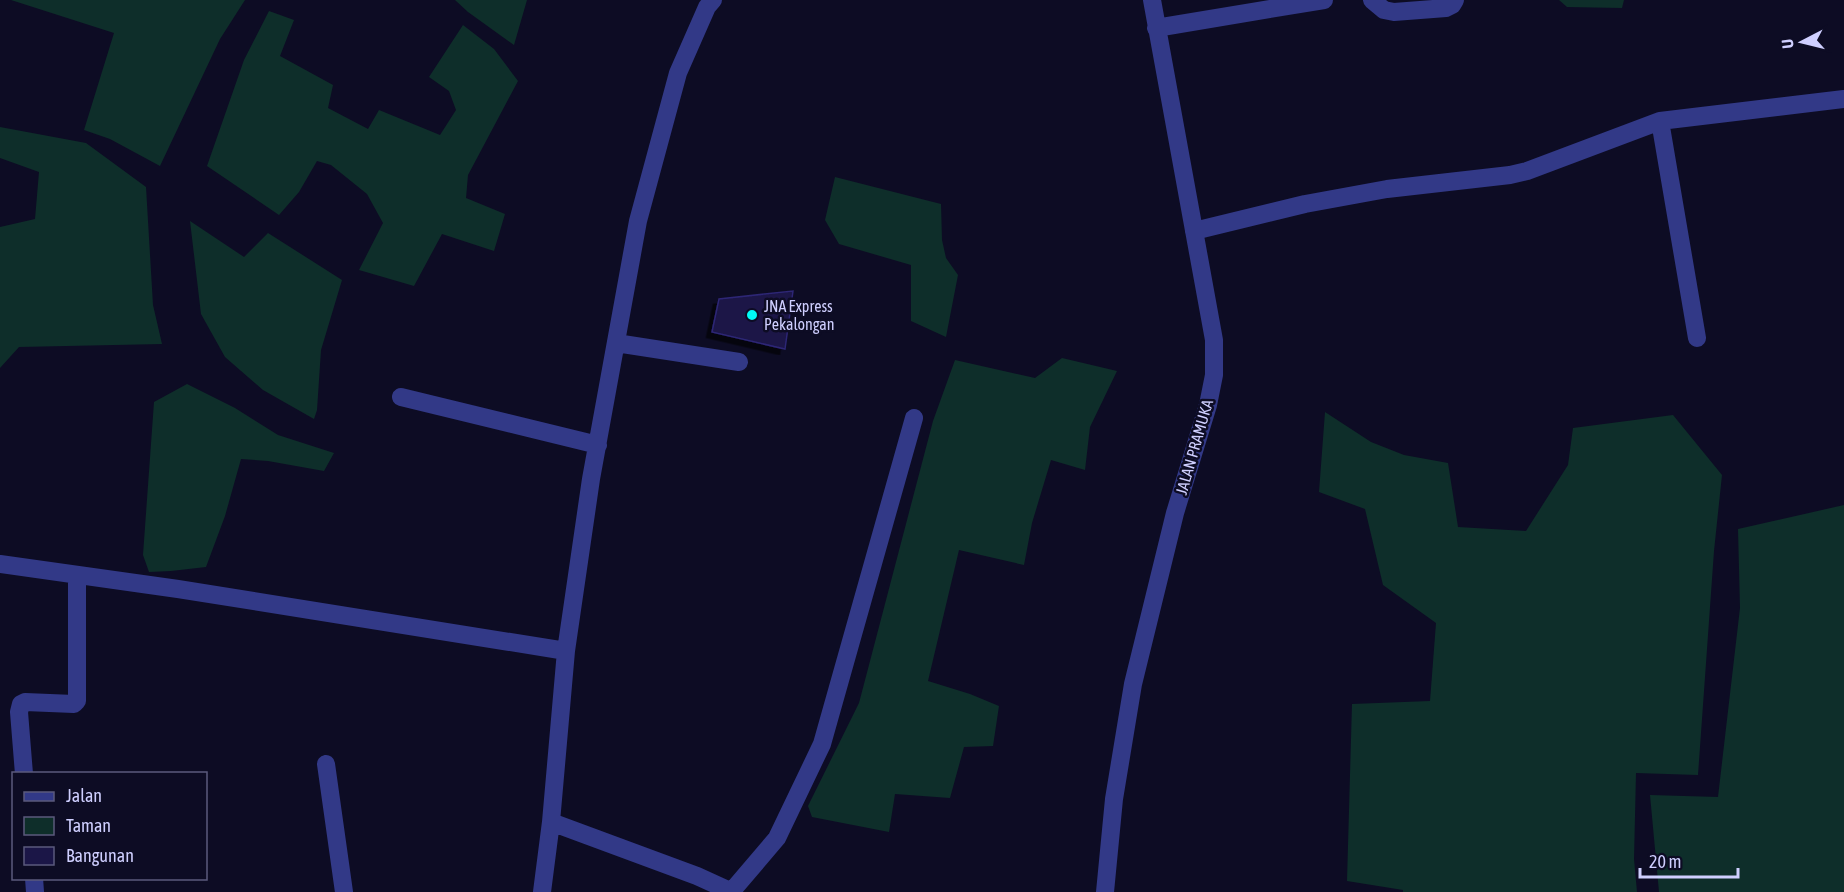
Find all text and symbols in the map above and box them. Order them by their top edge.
north arrow [1772,12,1832,72]
text: U [1778,38,1797,50]
place label: JNA Express Pekalongan [764,297,835,334]
marker: JNA Express Pekalongan [745,308,759,322]
street label: JALAN PRAMUKA [1172,397,1216,497]
legend [12,772,207,880]
text: Jalan [66,785,102,806]
text: Taman [66,815,111,836]
scale bar [1640,841,1738,879]
text: Bangunan [66,845,134,866]
text: 20 m [1649,851,1681,872]

